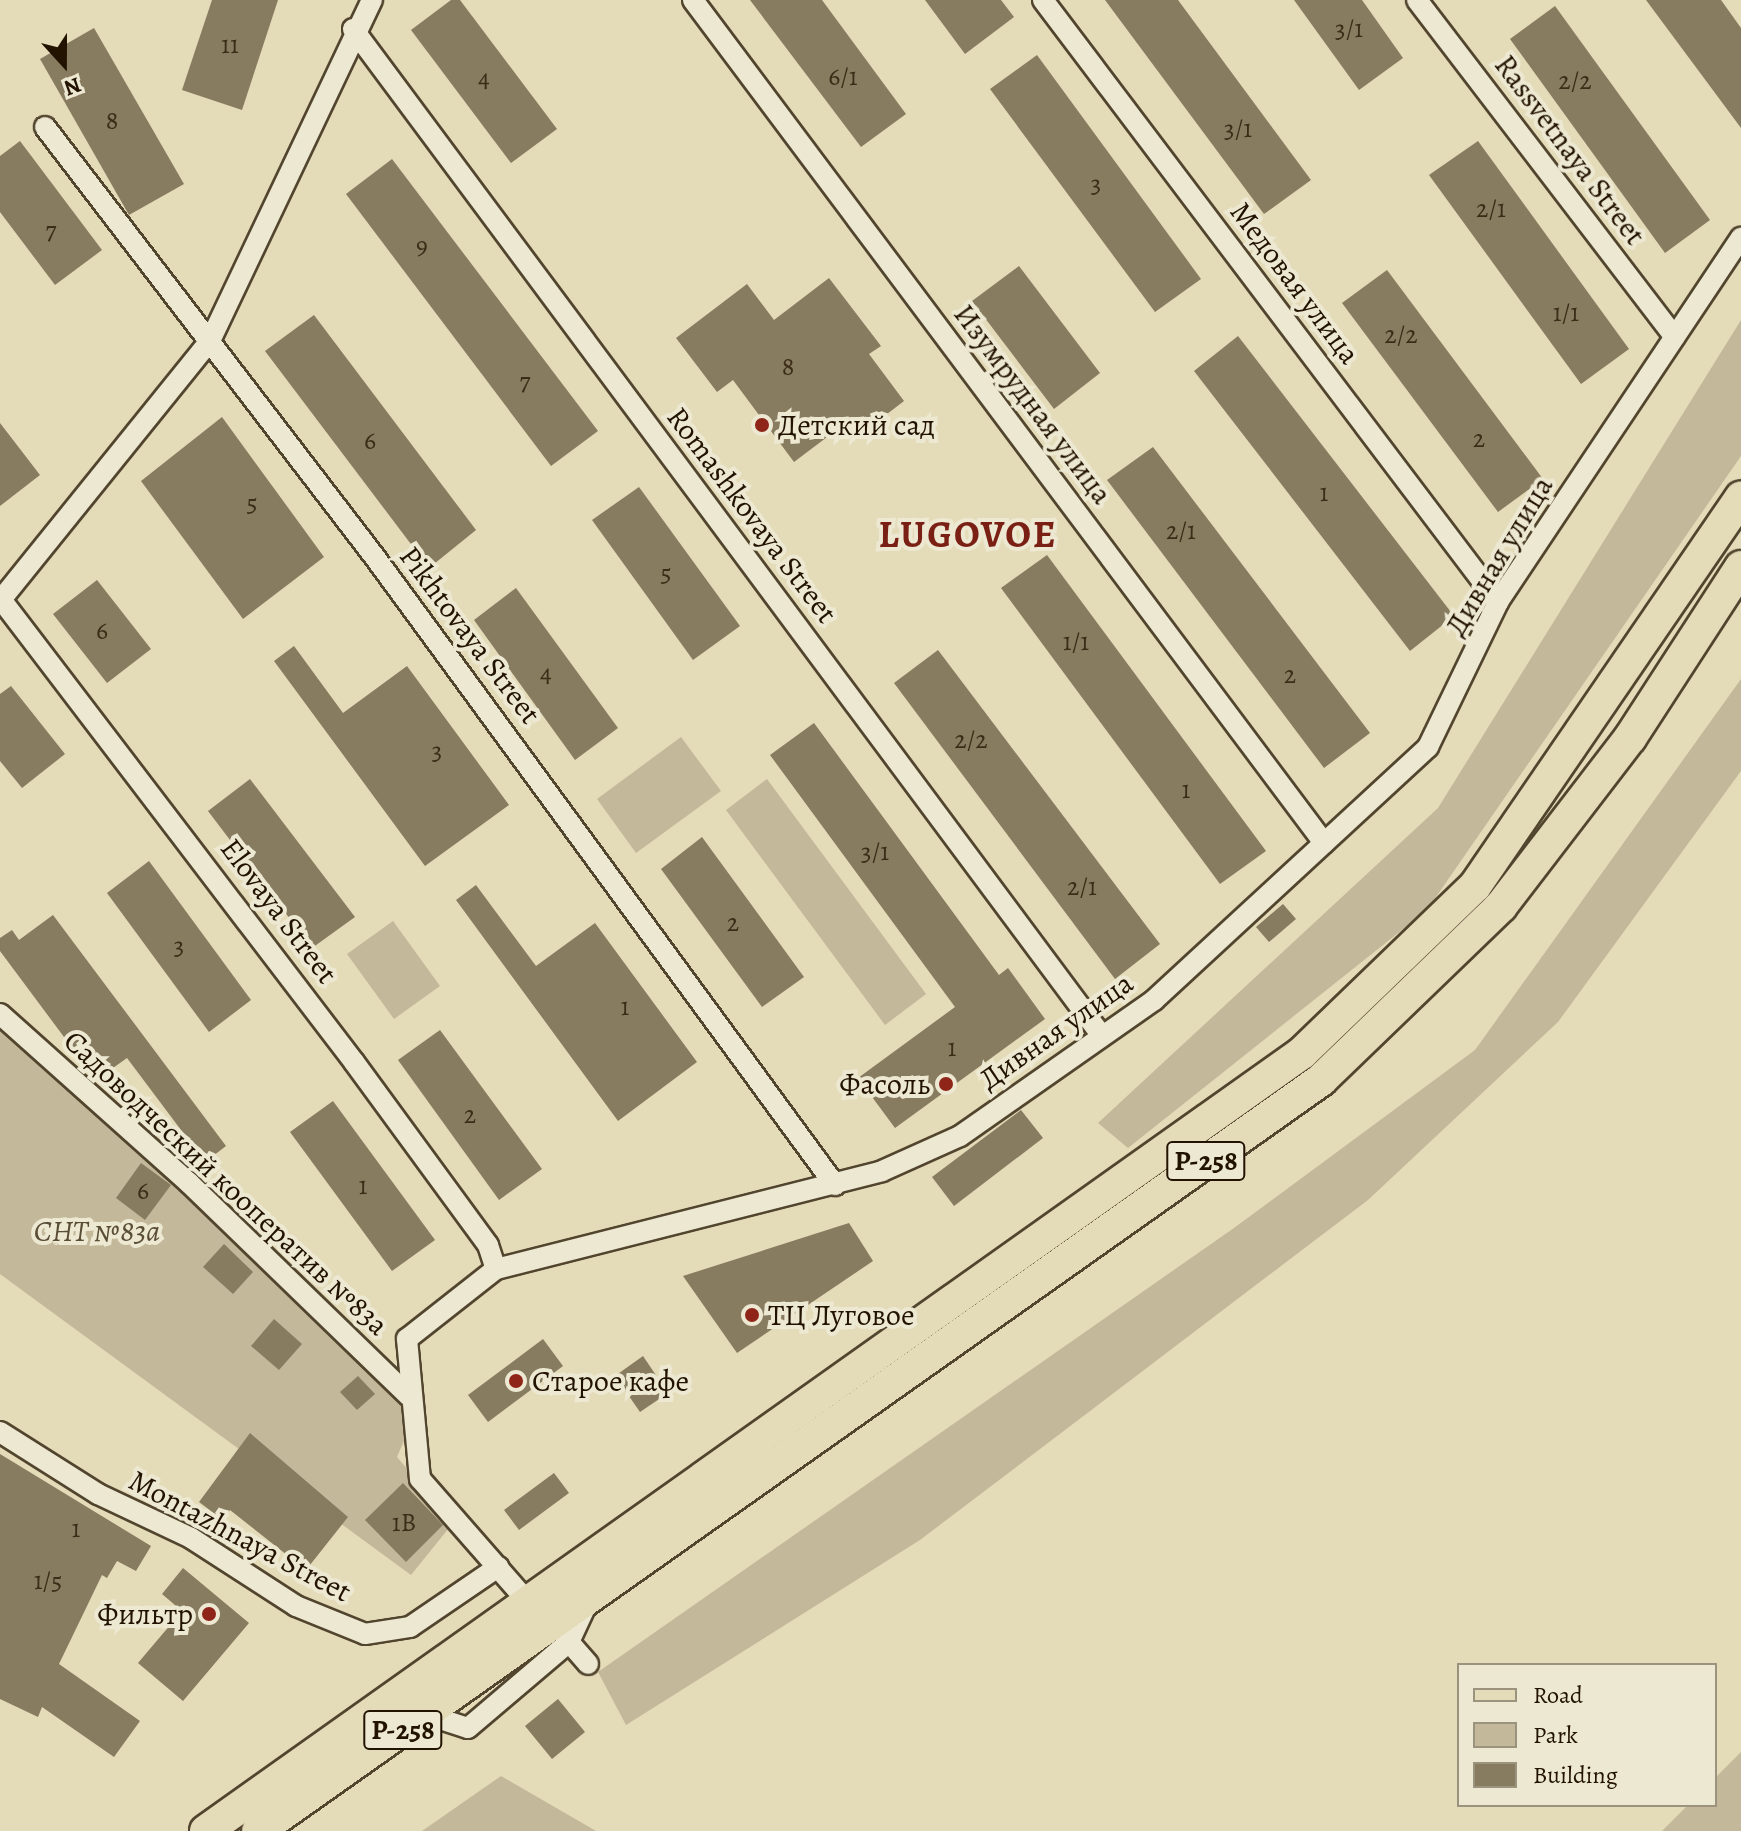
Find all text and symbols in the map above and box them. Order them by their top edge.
house number: 3/1 [1335,13,1363,45]
north arrow [24,24,104,104]
house number: 11 [221,29,239,61]
street label: Rassvetnaya Street [1487,48,1653,252]
house number: 6/1 [828,61,858,93]
house number: 4 [478,63,490,95]
house number: 2/2 [1558,65,1592,97]
text: N [60,70,85,103]
house number: 8 [106,105,118,137]
house number: 3/1 [1224,113,1252,145]
house number: 3 [1091,168,1101,200]
house number: 2/1 [1476,193,1506,225]
street label: Медовая улица [1222,195,1368,371]
house number: 7 [46,215,56,247]
house number: 9 [416,230,428,262]
street label: Изумрудная улица [946,297,1120,511]
house number: 1/1 [1553,297,1579,329]
house number: 2/2 [1384,319,1418,351]
house number: 8 [782,351,794,383]
house number: 7 [520,366,530,398]
street label: Romashkovaya Street [659,400,845,630]
place label: Детский сад [778,407,935,443]
marker: Детский сад [753,416,771,434]
house number: 2 [1473,423,1485,455]
house number: 6 [364,425,376,457]
street label: Дивная улица [1437,470,1561,642]
house number: 1 [1320,477,1328,509]
house number: 5 [246,487,258,519]
district label: LUGOVOE [879,512,1057,558]
house number: 2/1 [1166,515,1196,547]
street label: Pikhtovaya Street [392,539,548,731]
house number: 5 [660,557,672,589]
house number: 6 [96,615,108,647]
house number: 1/1 [1063,626,1089,658]
house number: 4 [540,658,552,690]
house number: 2 [1284,659,1296,691]
house number: 2/2 [954,724,988,756]
house number: 3 [432,735,442,767]
house number: 1 [1182,774,1190,806]
street label: Elovaya Street [213,831,345,991]
house number: 3/1 [861,836,889,868]
house number: 2/1 [1067,871,1097,903]
house number: 2 [727,907,739,939]
house number: 3 [174,930,184,962]
street label: Дивная улица [972,965,1140,1097]
house number: 1 [621,991,629,1023]
street label: Садоводческий кооператив №83а [56,1023,396,1343]
house number: 1 [948,1032,956,1064]
place label: Фасоль [839,1066,930,1102]
marker: Фасоль [937,1075,955,1093]
house number: 2 [464,1099,476,1131]
road number: Р-258 [1166,1137,1246,1185]
house number: 1 [359,1170,367,1202]
house number: 6 [137,1175,149,1207]
park label: СНТ №83а [34,1213,160,1249]
place label: ТЦ Луговое [768,1297,915,1333]
marker: ТЦ Луговое [743,1306,761,1324]
place label: Старое кафе [532,1363,689,1399]
marker: Старое кафе [507,1372,525,1390]
street label: Montazhnaya Street [123,1462,357,1610]
house number: 1В [392,1507,416,1539]
house number: 1 [72,1513,80,1545]
house number: 1/5 [34,1565,62,1597]
place label: Фильтр [97,1596,193,1632]
marker: Фильтр [200,1605,218,1623]
legend [1457,1663,1717,1807]
text: Road [1533,1679,1583,1711]
road number: Р-258 [363,1706,443,1754]
text: Park [1533,1719,1578,1751]
text: Building [1533,1759,1618,1791]

